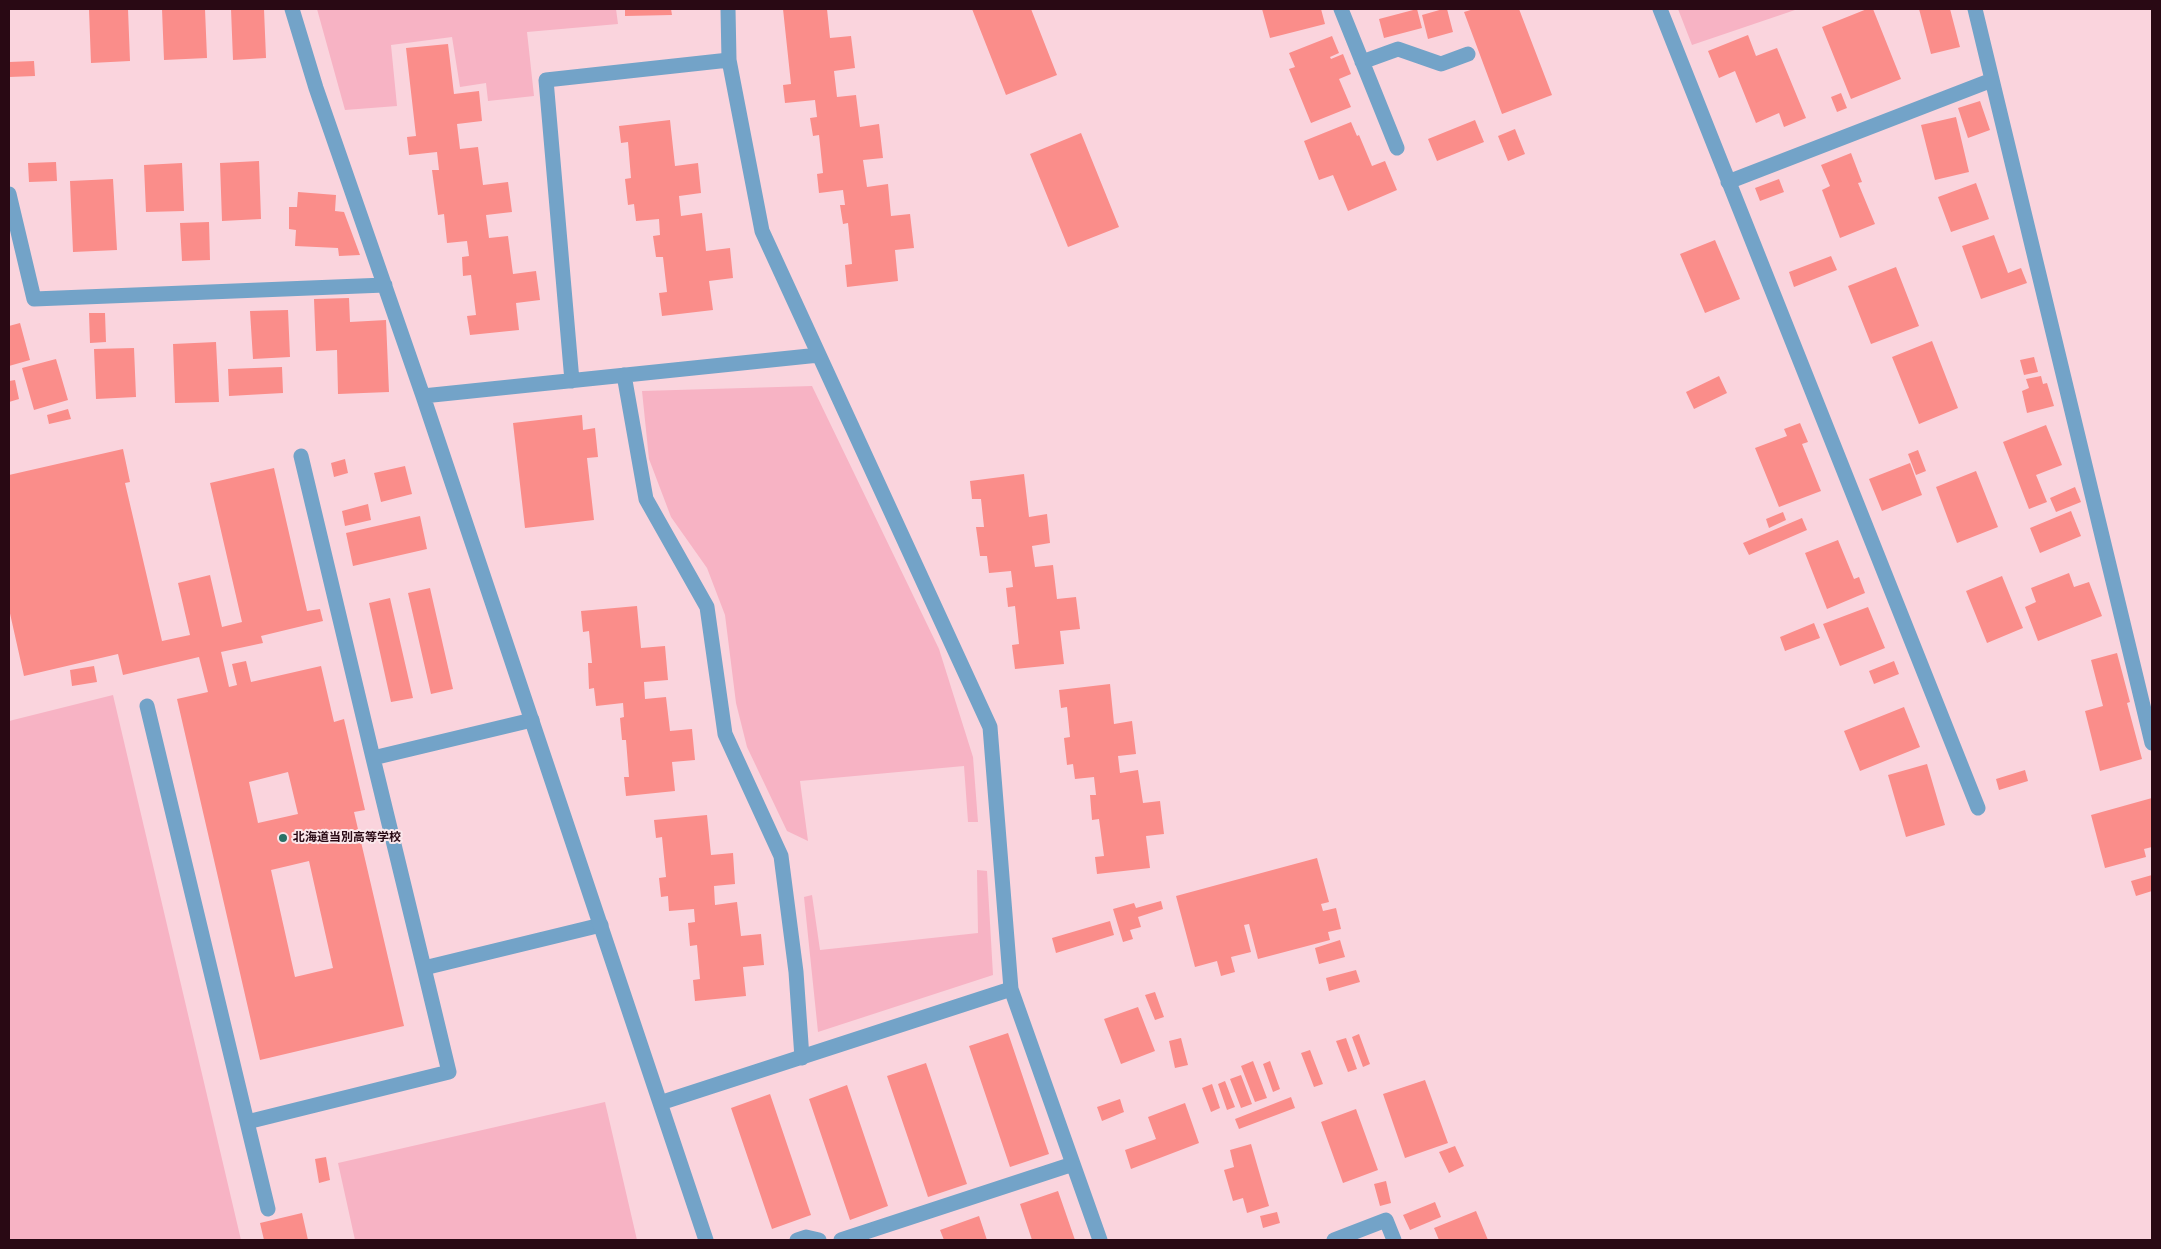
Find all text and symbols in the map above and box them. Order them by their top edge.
place label: 北海道当別高等学校 [293,831,401,845]
marker: 北海道当別高等学校 [277,832,289,844]

